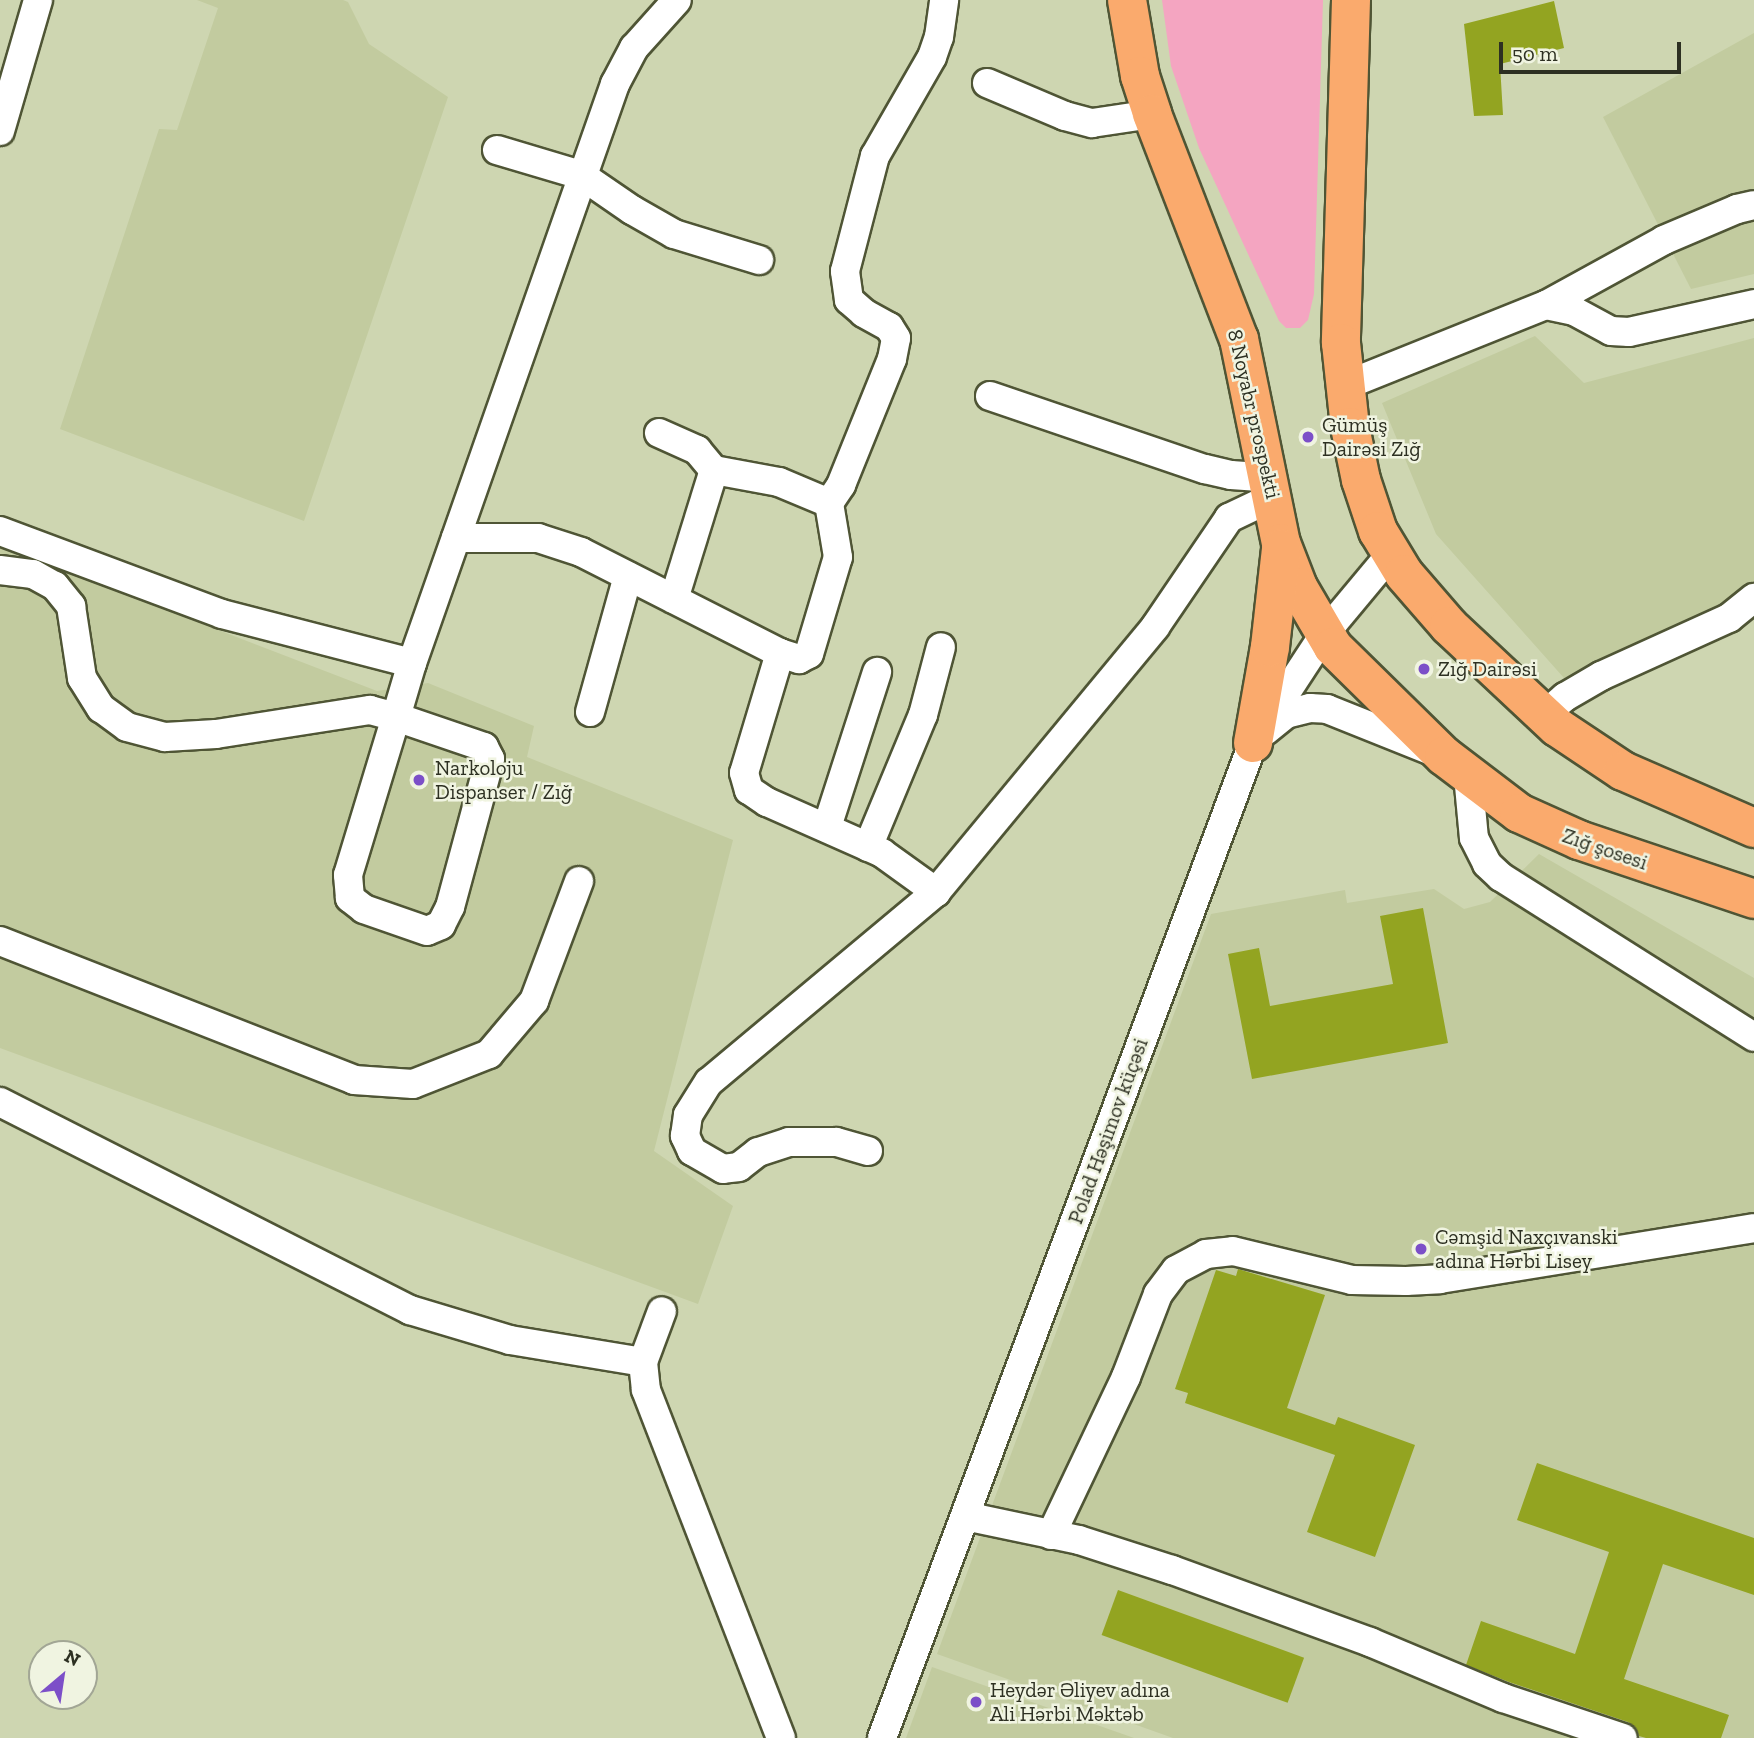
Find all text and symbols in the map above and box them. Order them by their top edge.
scale bar [1502,28,1684,72]
text: 50 m [1512,41,1558,66]
street label: 8 Noyabr prospekti [1222,327,1286,501]
place label: Gümüş Dairəsi Zığ [1322,412,1421,462]
marker: Gümüş Dairəsi Zığ [1300,429,1316,445]
place label: Zığ Dairəsi [1438,656,1537,682]
marker: Zığ Dairəsi [1416,661,1432,677]
place label: Narkoloju Dispanser / Zığ [435,755,573,805]
marker: Narkoloju Dispanser / Zığ [409,770,429,790]
street label: Zığ şosesi [1559,823,1651,875]
street label: Polad Həşimov küçəsi [1063,1035,1153,1227]
place label: Cəmşid Naxçıvanski adına Hərbi Lisey [1435,1224,1618,1274]
marker: Cəmşid Naxçıvanski adına Hərbi Lisey [1413,1241,1429,1257]
north arrow [28,1640,98,1710]
text: N [61,1644,84,1672]
place label: Heydər Əliyev adına Ali Hərbi Məktəb [990,1677,1171,1727]
marker: Heydər Əliyev adına Ali Hərbi Məktəb [968,1694,984,1710]

